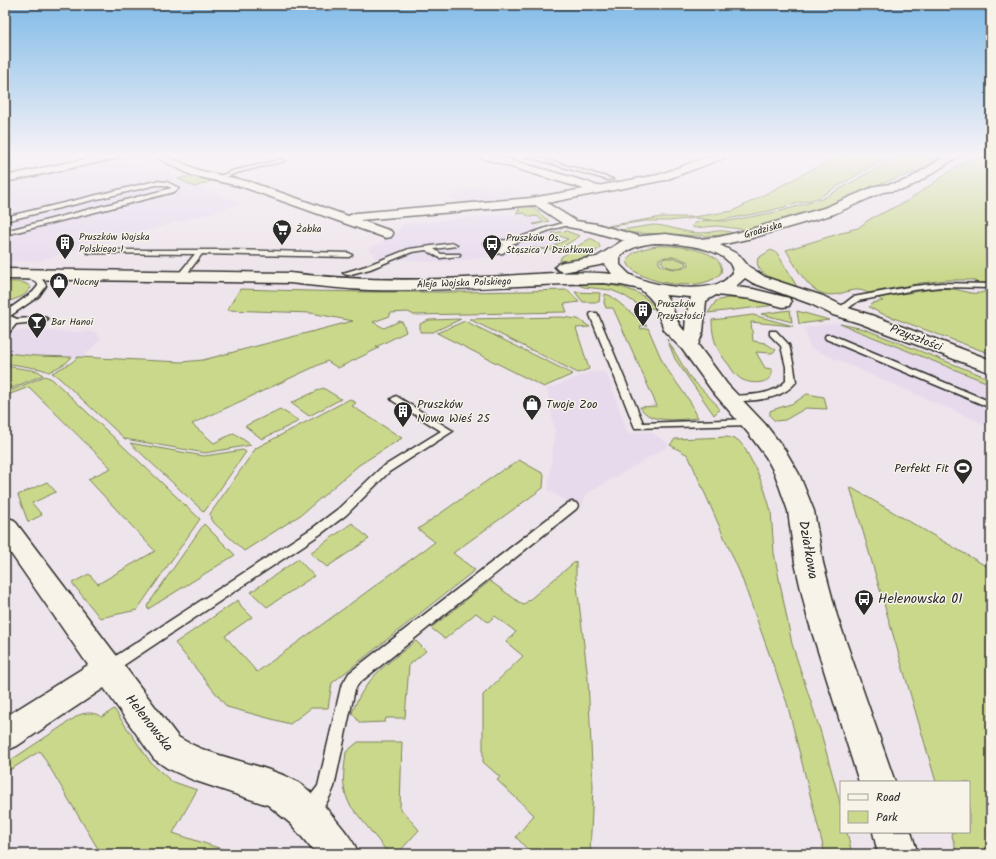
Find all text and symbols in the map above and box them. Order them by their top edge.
street label: Grodziska [742,217,784,243]
supermarket icon: Żabka [271,218,293,246]
place label: Żabka [296,221,322,237]
place label: Pruszków Wojska Polskiego 1 [79,229,150,257]
place label: Pruszków Os. Staszica / Działkowa [506,230,594,258]
building icon: Pruszków Wojska Polskiego 1 [54,232,76,260]
bus stop icon: Pruszków Os. Staszica / Działkowa [481,233,503,261]
shop icon: Nocny [48,271,70,299]
street label: Aleja Wojska Polskiego [417,273,512,293]
place label: Nocny [73,274,99,290]
place label: Pruszków Przyszłości [657,296,703,324]
building icon: Pruszków Przyszłości [632,299,654,327]
bar icon: Bar Hanoi [26,311,48,339]
place label: Bar Hanoi [51,314,94,330]
street label: Przyszłości [887,319,946,357]
shop icon: Twoje Zoo [521,393,543,421]
place label: Pruszków Nowa Wieś 25 [417,395,492,428]
place label: Twoje Zoo [546,395,598,414]
building icon: Pruszków Nowa Wieś 25 [392,400,414,428]
sports icon: Perfekt Fit [952,457,974,485]
place label: Perfekt Fit [894,459,949,478]
street label: Działkowa [792,519,824,581]
bus stop icon: Helenowska 01 [853,588,875,616]
place label: Helenowska 01 [878,588,963,610]
street label: Helenowska [119,690,179,756]
legend [840,781,970,833]
text: Road [876,788,901,807]
text: Park [876,808,898,827]

